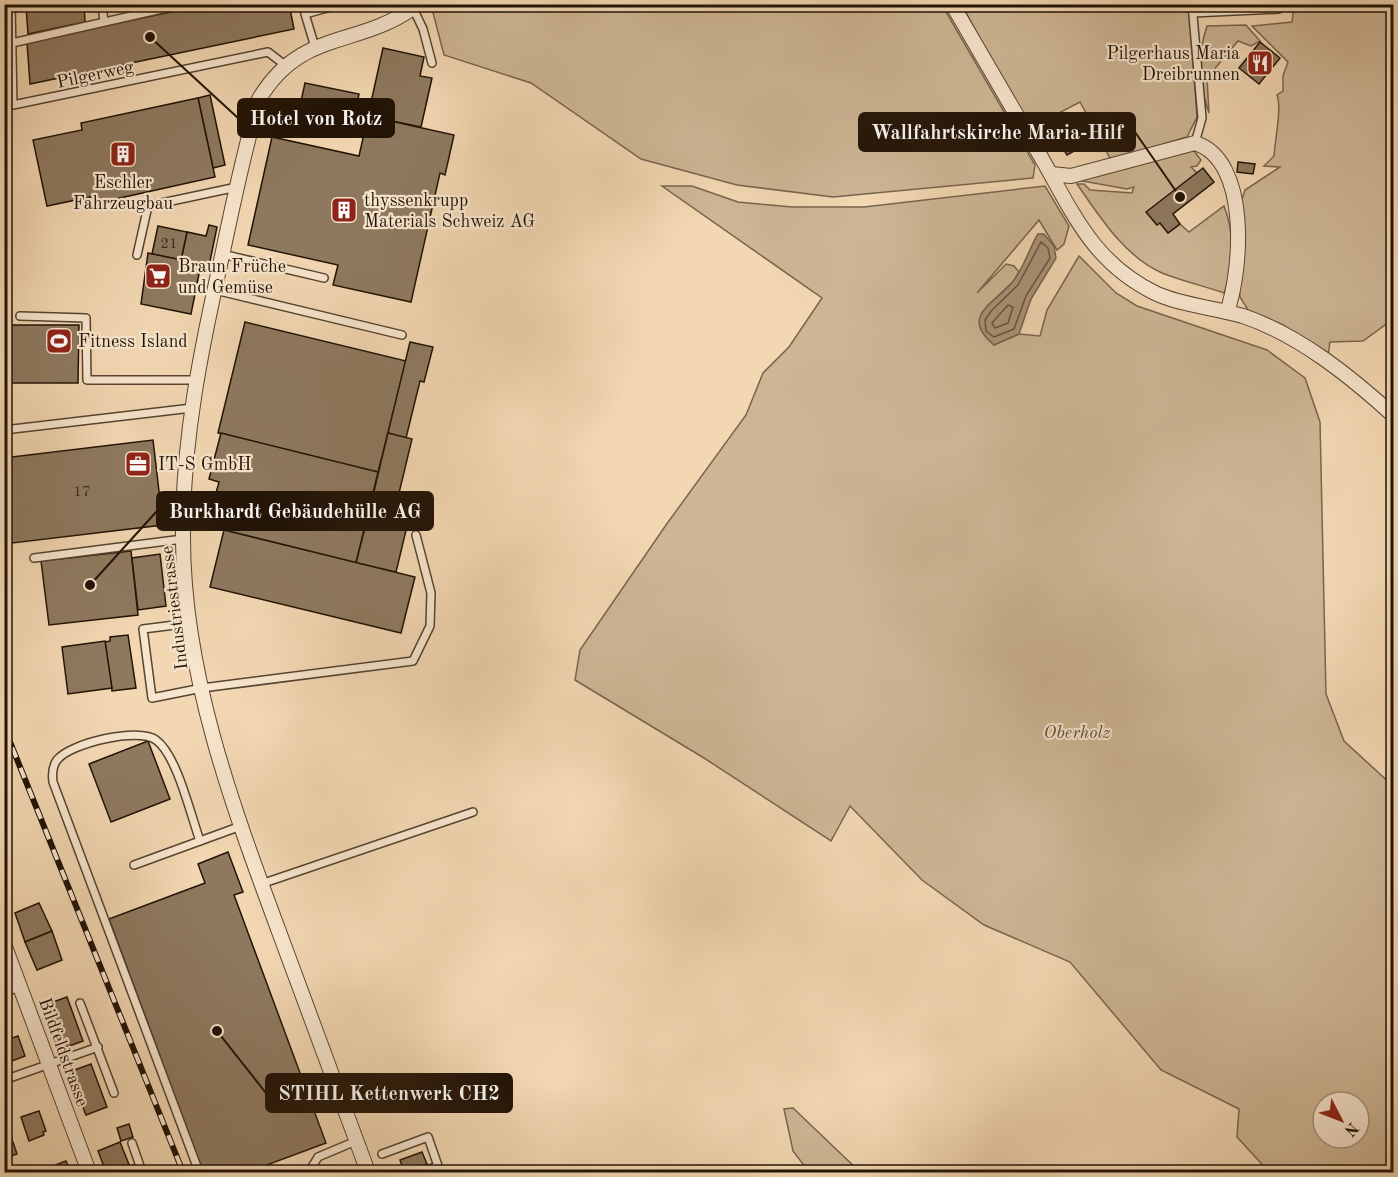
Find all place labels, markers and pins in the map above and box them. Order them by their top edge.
place label: Pilgerhaus Maria Dreibrunnen [1106,45,1240,84]
restaurant icon: Pilgerhaus Maria Dreibrunnen [1245,48,1275,78]
callout: Hotel von Rotz [238,99,394,137]
callout: Wallfahrtskirche Maria-Hilf [859,113,1135,151]
building icon: Eschler Fahrzeugbau [108,139,138,169]
place label: Eschler Fahrzeugbau [73,174,174,213]
place label: thyssenkrupp Materials Schweiz AG [364,192,535,231]
building icon: thyssenkrupp Materials Schweiz AG [329,195,359,225]
place label: Braun Früche und Gemüse [178,258,286,297]
supermarket icon: Braun Früche und Gemüse [143,261,173,291]
sports icon: Fitness Island [44,326,74,356]
place label: Fitness Island [78,333,188,351]
office icon: IT-S GmbH [123,449,153,479]
place label: IT-S GmbH [158,456,251,474]
callout: Burkhardt Gebäudehülle AG [157,492,433,530]
callout: STIHL Kettenwerk CH2 [266,1074,512,1112]

